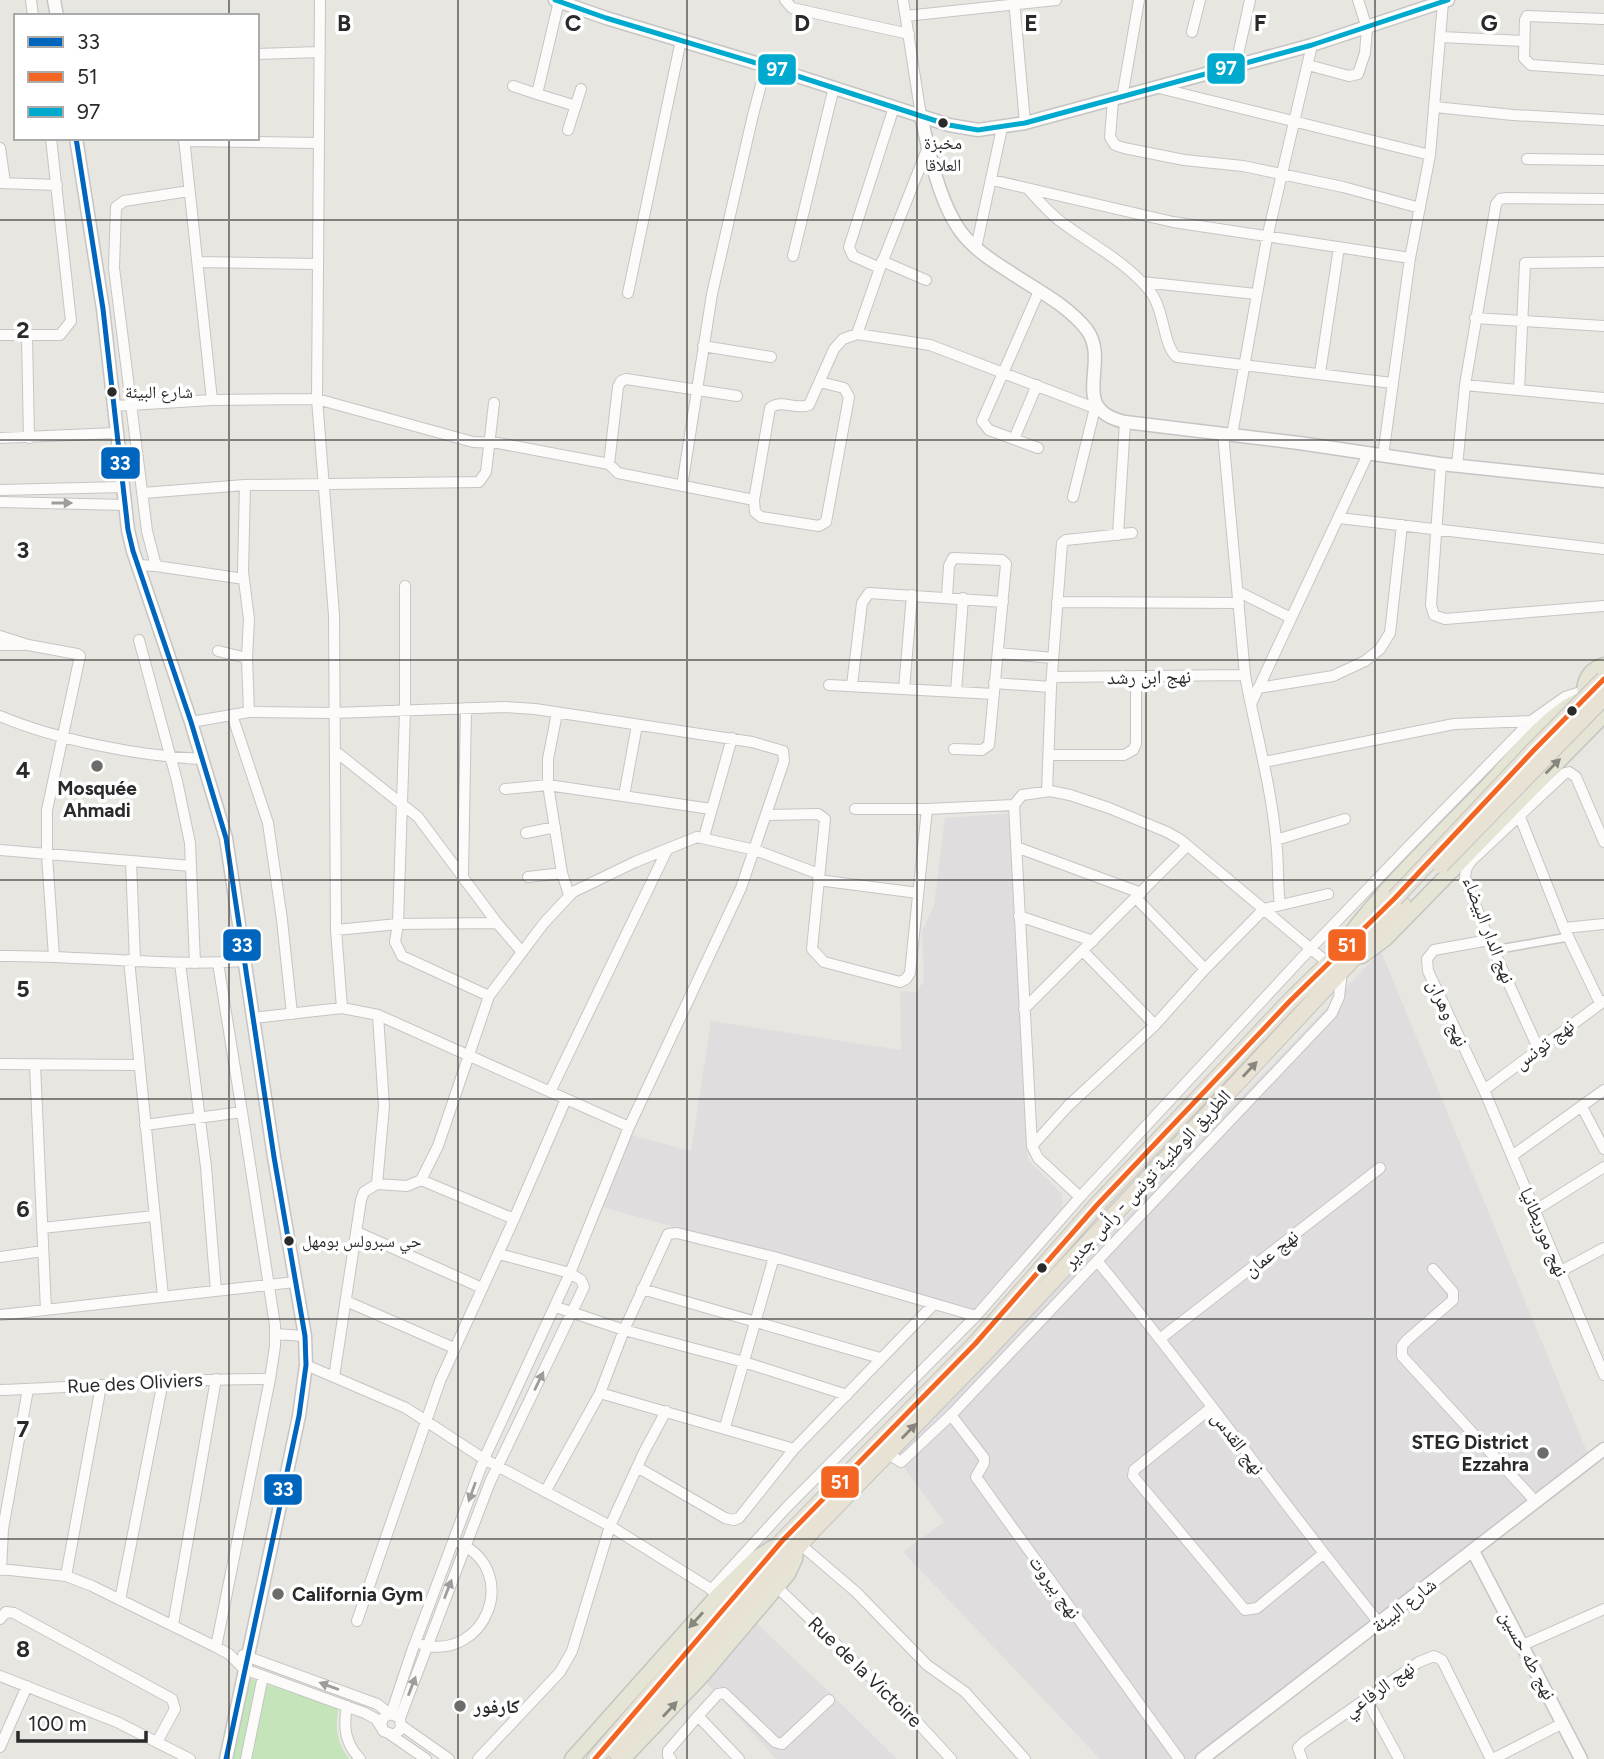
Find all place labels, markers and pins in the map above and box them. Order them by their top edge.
marker: مخبزة العلاقا [936,116,950,130]
place label: مخبزة العلاقا [924,133,962,175]
place label: شارع البيئة [125,382,193,404]
marker: شارع البيئة [105,385,119,399]
unlabelled marker [1565,704,1579,718]
marker: Mosquée Ahmadi [89,758,105,774]
place label: Mosquée Ahmadi [57,777,137,822]
place label: حي سبرولس بومهل [302,1231,422,1255]
marker: حي سبرولس بومهل [282,1234,296,1248]
unlabelled marker [1035,1261,1049,1275]
place label: STEG District Ezzahra [1412,1431,1529,1476]
marker: STEG District Ezzahra [1535,1445,1551,1461]
place label: California Gym [292,1583,423,1606]
marker: California Gym [270,1586,286,1602]
place label: كارفور [473,1695,520,1718]
marker: كارفور [452,1698,468,1714]

